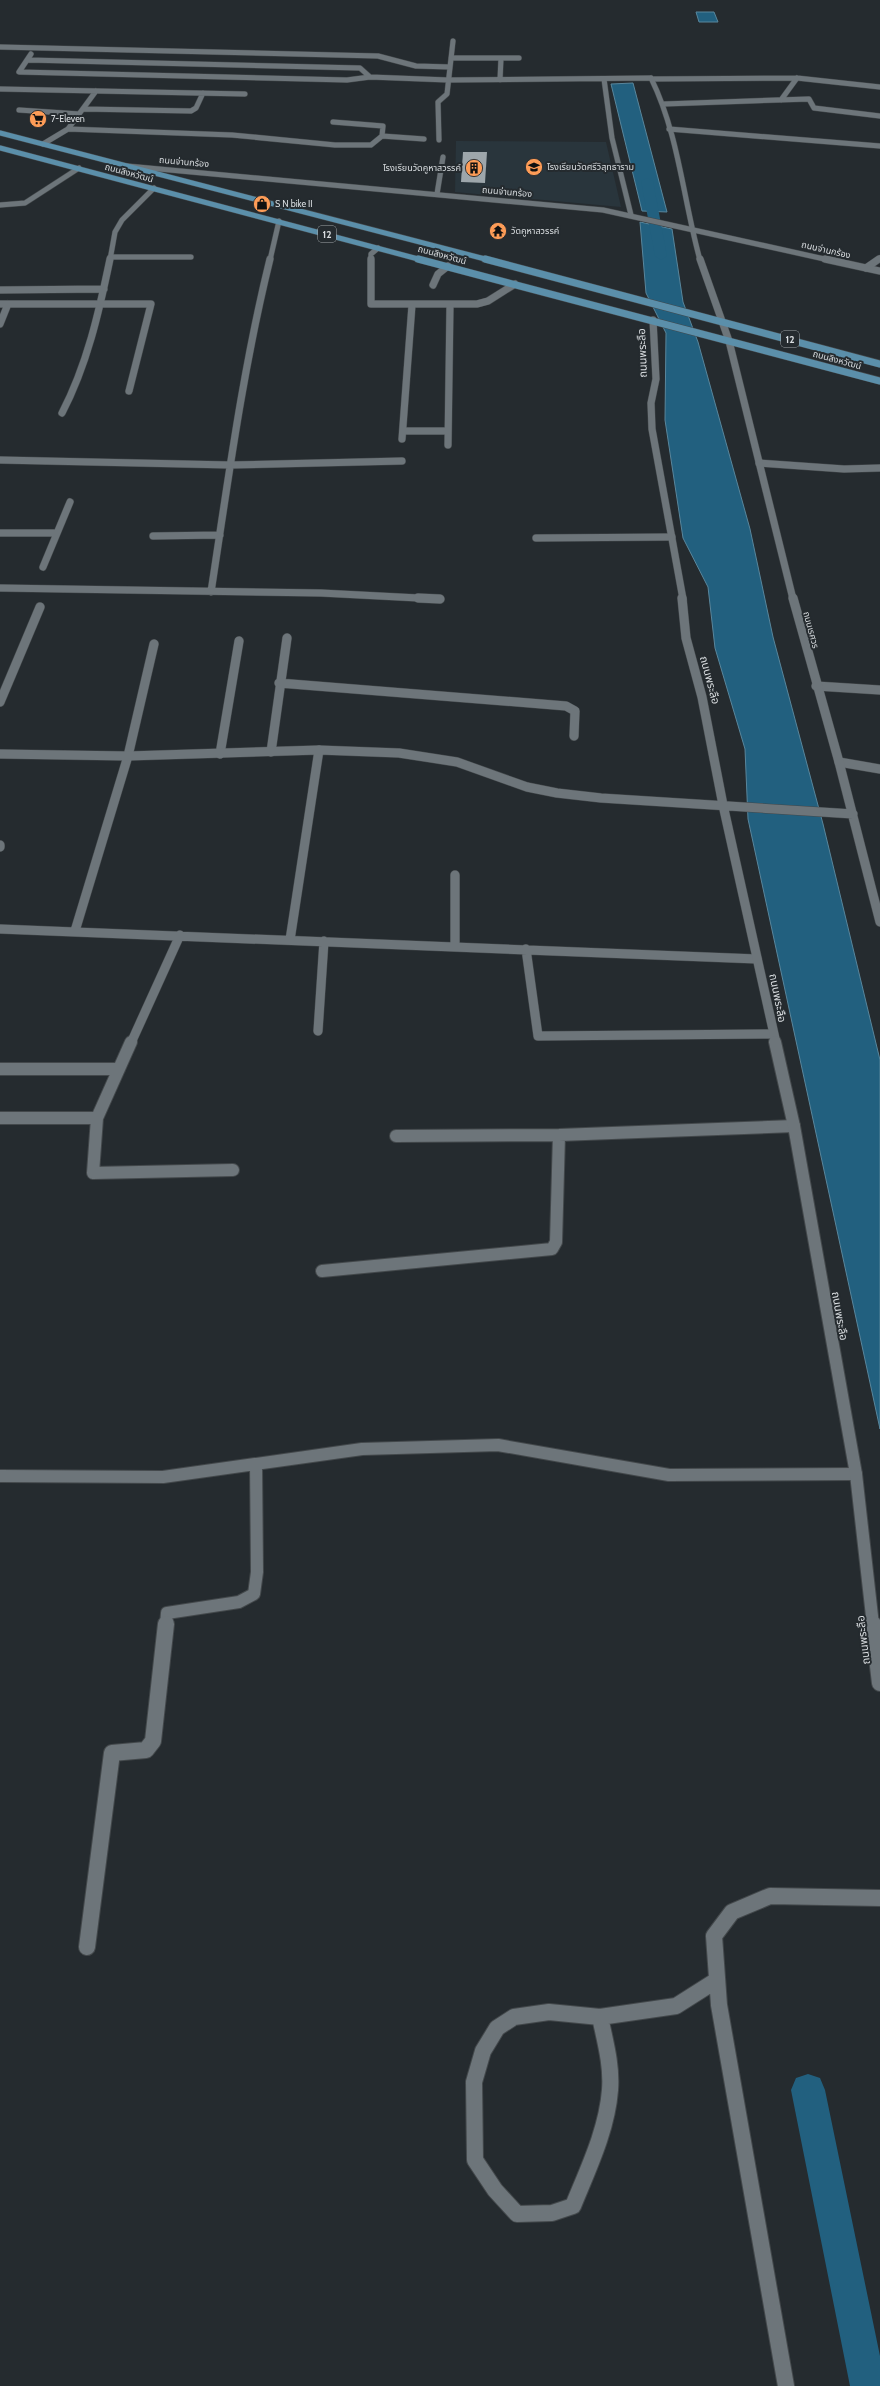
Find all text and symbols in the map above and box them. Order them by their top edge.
supermarket icon: 7-Eleven [28,109,48,129]
place label: 7-Eleven [51,113,85,124]
street label: ถนนจ่านกร้อง [159,154,210,169]
school or university icon: โรงเรียนวัดศรีวิสุทธาราม [524,157,544,177]
building icon: โรงเรียนวัดคูหาสวรรค์ [464,158,484,178]
street label: ถนนสิงหวัฒน์ [104,161,155,184]
place label: โรงเรียนวัดศรีวิสุทธาราม [547,161,634,172]
place label: โรงเรียนวัดคูหาสวรรค์ [383,162,461,174]
street label: ถนนจ่านกร้อง [482,184,533,199]
shop icon: S N bike II [252,194,272,214]
place label: S N bike II [275,198,313,209]
temple icon: วัดคูหาสวรรค์ [488,221,508,241]
place label: วัดคูหาสวรรค์ [511,225,559,237]
road number: 12 [318,226,336,242]
street label: ถนนจ่านกร้อง [800,239,852,261]
street label: ถนนสิงหวัฒน์ [417,243,468,266]
street label: ถนนพระลือ [634,328,650,378]
road number: 12 [781,331,799,347]
street label: ถนนสิงหวัฒน์ [812,348,863,371]
street label: ถนนเรศวร [801,610,822,650]
street label: ถนนพระลือ [697,654,723,706]
street label: ถนนพระลือ [766,972,790,1024]
street label: ถนนพระลือ [829,1290,851,1342]
street label: ถนนพระลือ [853,1615,873,1665]

